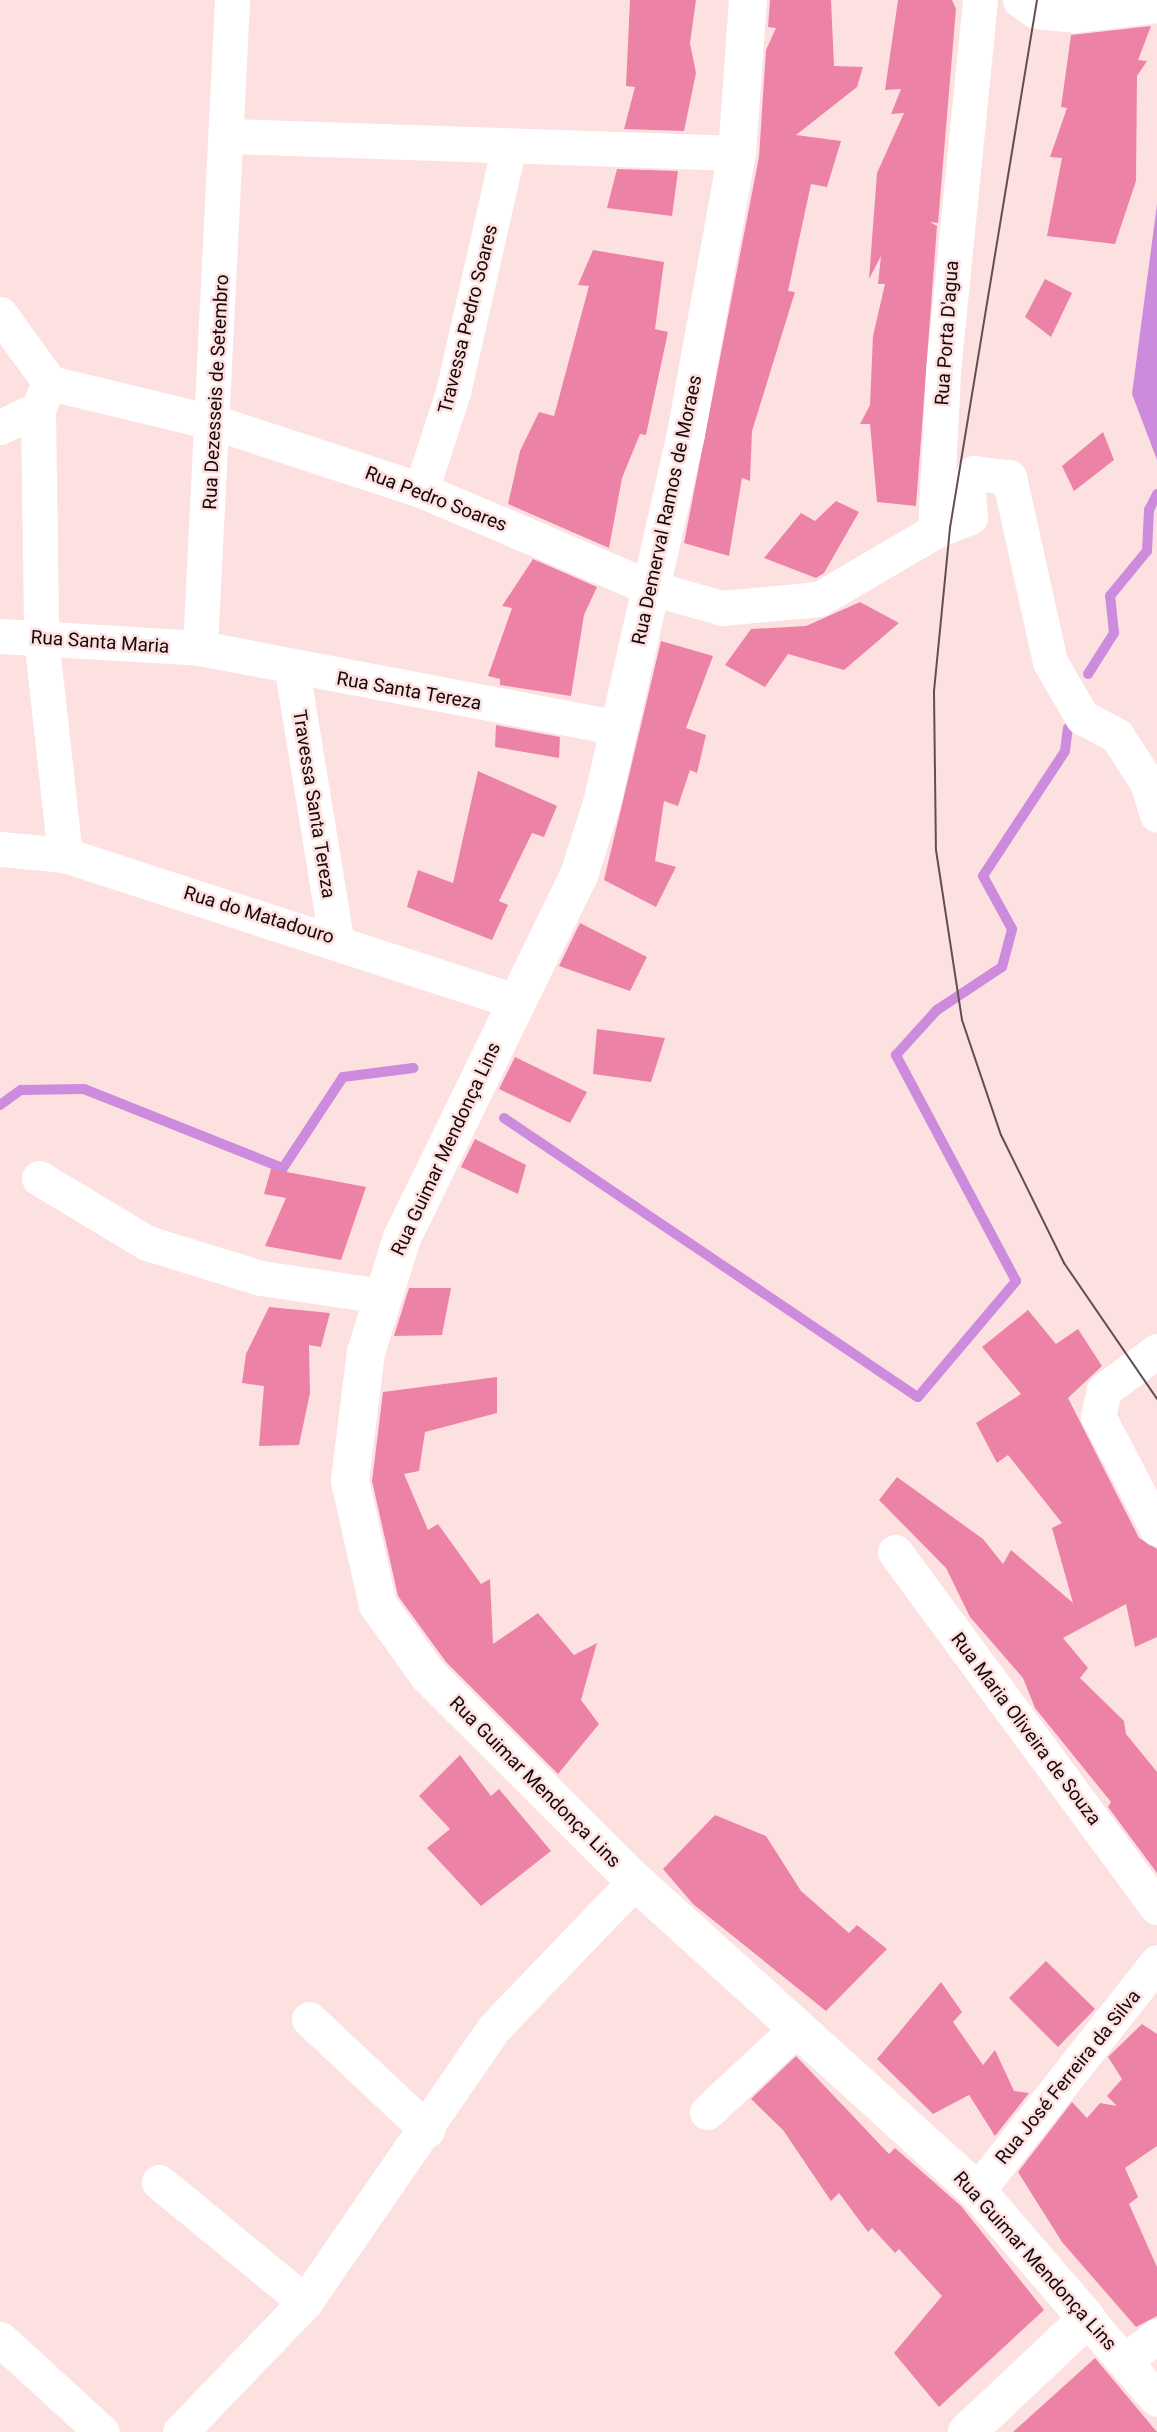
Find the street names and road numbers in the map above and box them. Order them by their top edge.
street label: Travessa Pedro Soares [433,222,503,416]
street label: Rua Porta D'agua [931,260,963,406]
street label: Rua Dezesseis de Setembro [198,274,234,510]
street label: Rua Demerval Ramos de Moraes [627,373,707,647]
street label: Rua Pedro Soares [362,461,510,537]
street label: Rua Santa Maria [30,626,170,658]
street label: Rua Santa Tereza [335,667,483,715]
street label: Travessa Santa Tereza [288,708,340,900]
street label: Rua do Matadouro [181,881,337,949]
street label: Rua Guimar Mendonça Lins [386,1039,506,1259]
street label: Rua Maria Oliveira de Souza [946,1628,1106,1830]
street label: Rua Guimar Mendonça Lins [445,1692,625,1872]
street label: Rua José Ferreira da Silva [991,1985,1145,2169]
street label: Rua Guimar Mendonça Lins [949,2167,1121,2355]

